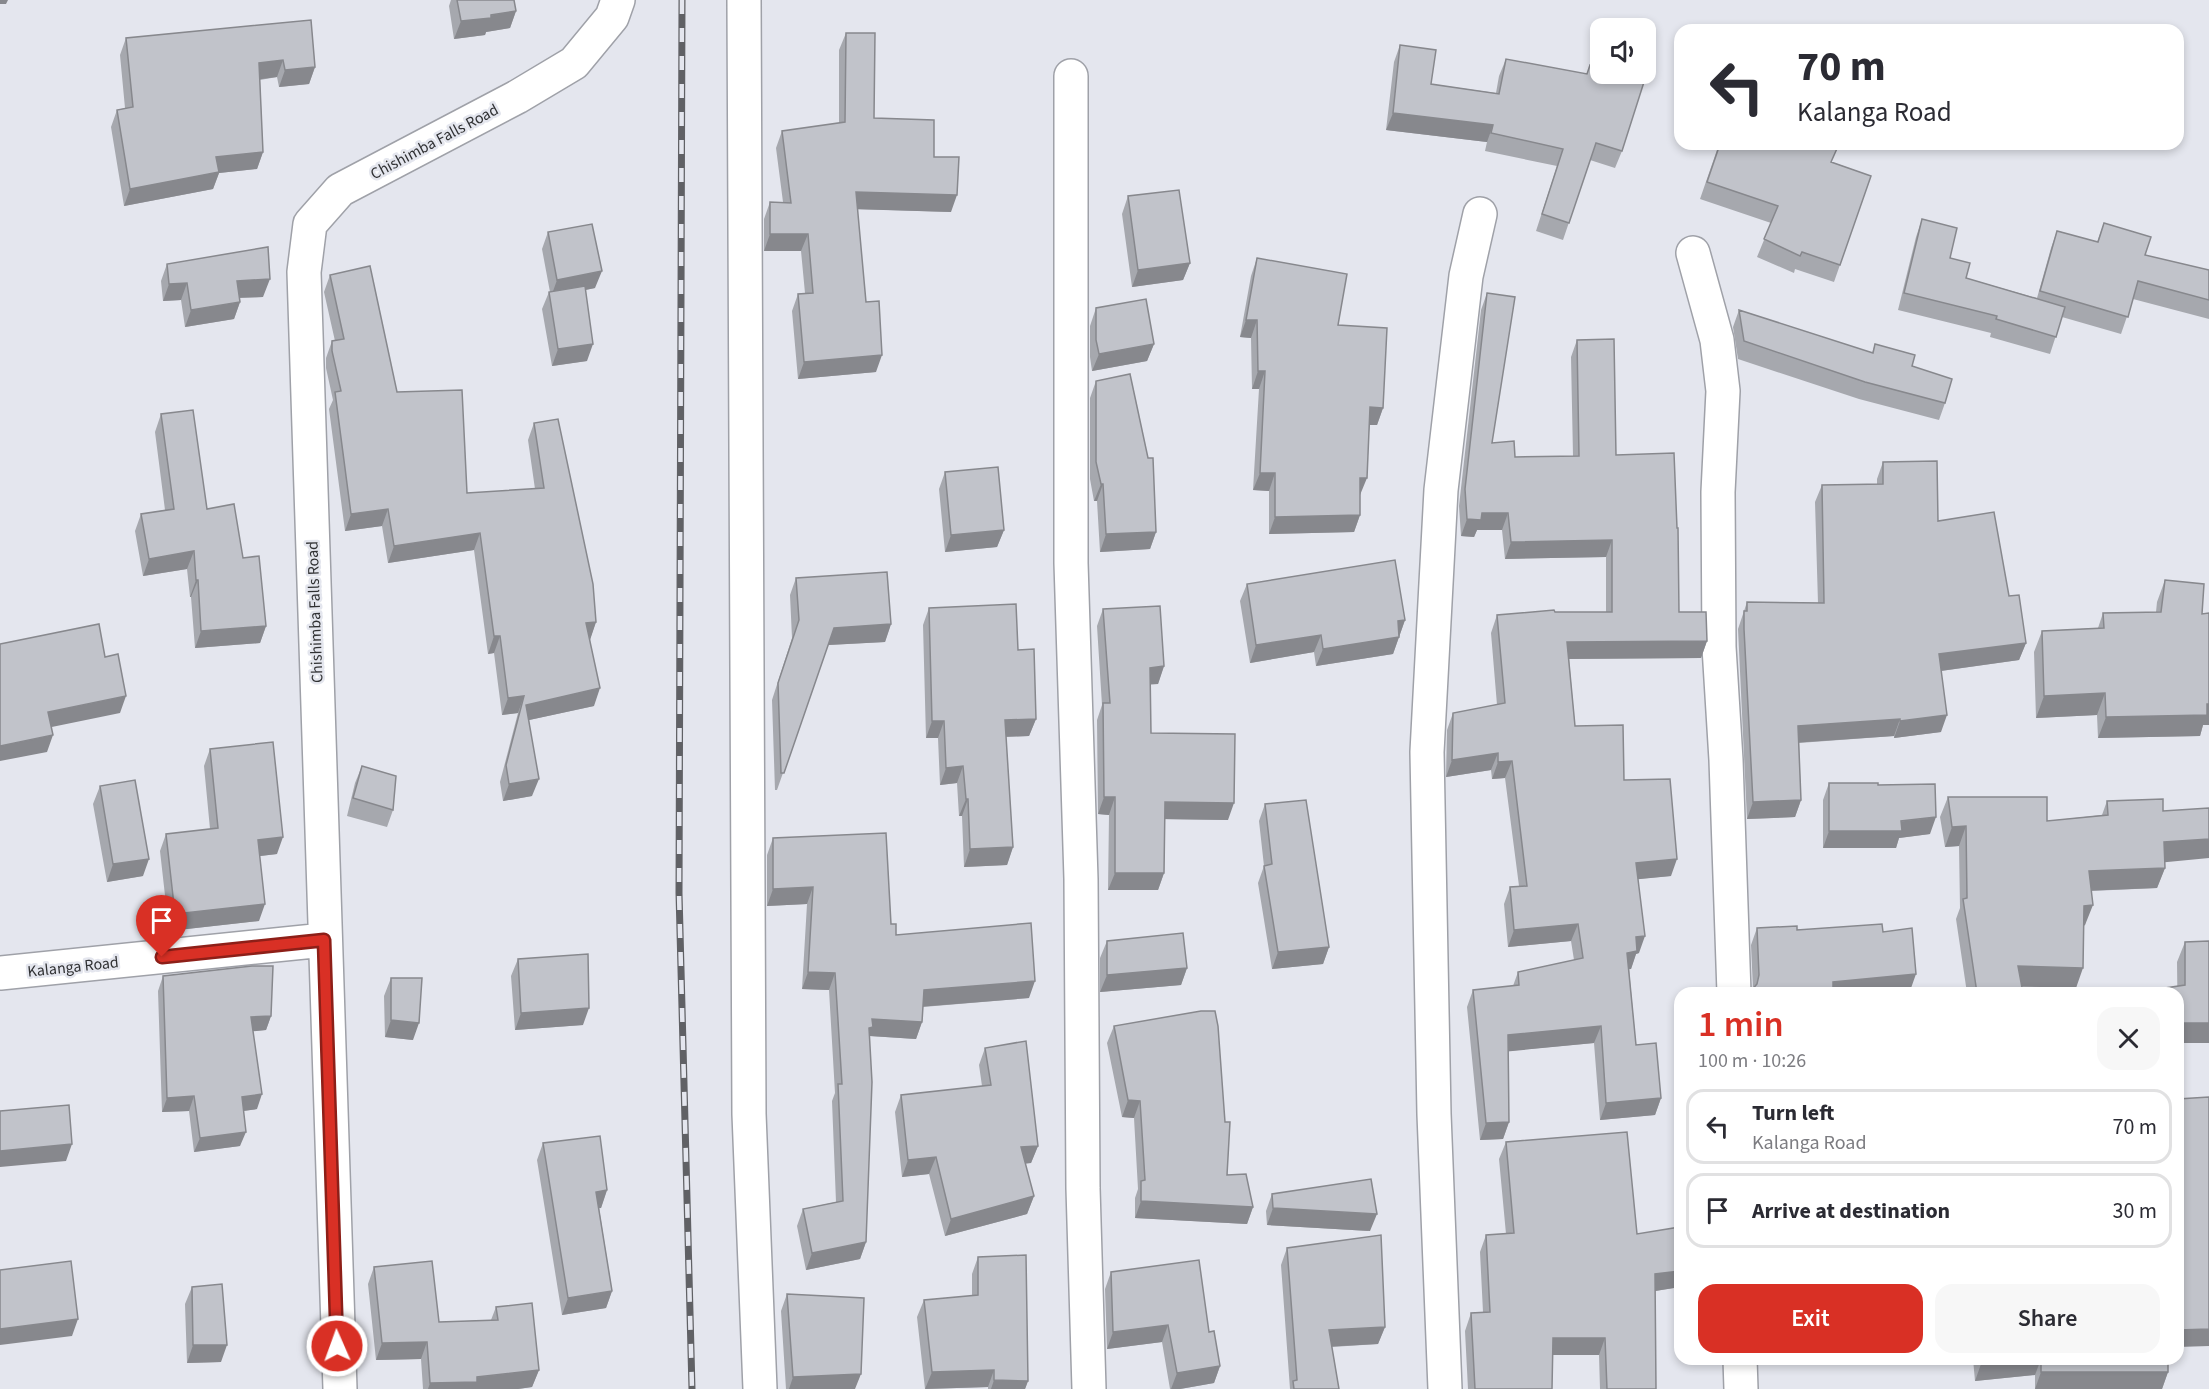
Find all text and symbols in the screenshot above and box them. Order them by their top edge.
map controls [1590,18,1656,84]
button: sound [1590,18,1656,84]
text: 70 m [1797,37,1886,97]
icon: left [1698,48,1776,126]
text: Kalanga Road [1797,93,1952,132]
street label: Chishimba Falls Road [367,99,502,185]
street label: Chishimba Falls Road [302,541,328,683]
pin [136,895,187,957]
icon: arrive [145,904,178,937]
street label: Kalanga Road [26,951,120,983]
text: 1 min [1698,999,1784,1050]
button: close [2097,1007,2160,1070]
text: 100 m · 10:26 [1698,1047,1806,1075]
text: Turn left [1752,1097,1834,1129]
icon: left [1701,1110,1734,1143]
text: 70 m [2112,1111,2157,1143]
text: Kalanga Road [1752,1129,1867,1157]
icon: arrive [1701,1194,1734,1227]
text: Arrive at destination [1752,1195,1950,1227]
text: 30 m [2112,1195,2157,1227]
button: Exit [1698,1284,1923,1353]
button: Share [1935,1284,2160,1353]
position arrow [305,1314,369,1378]

